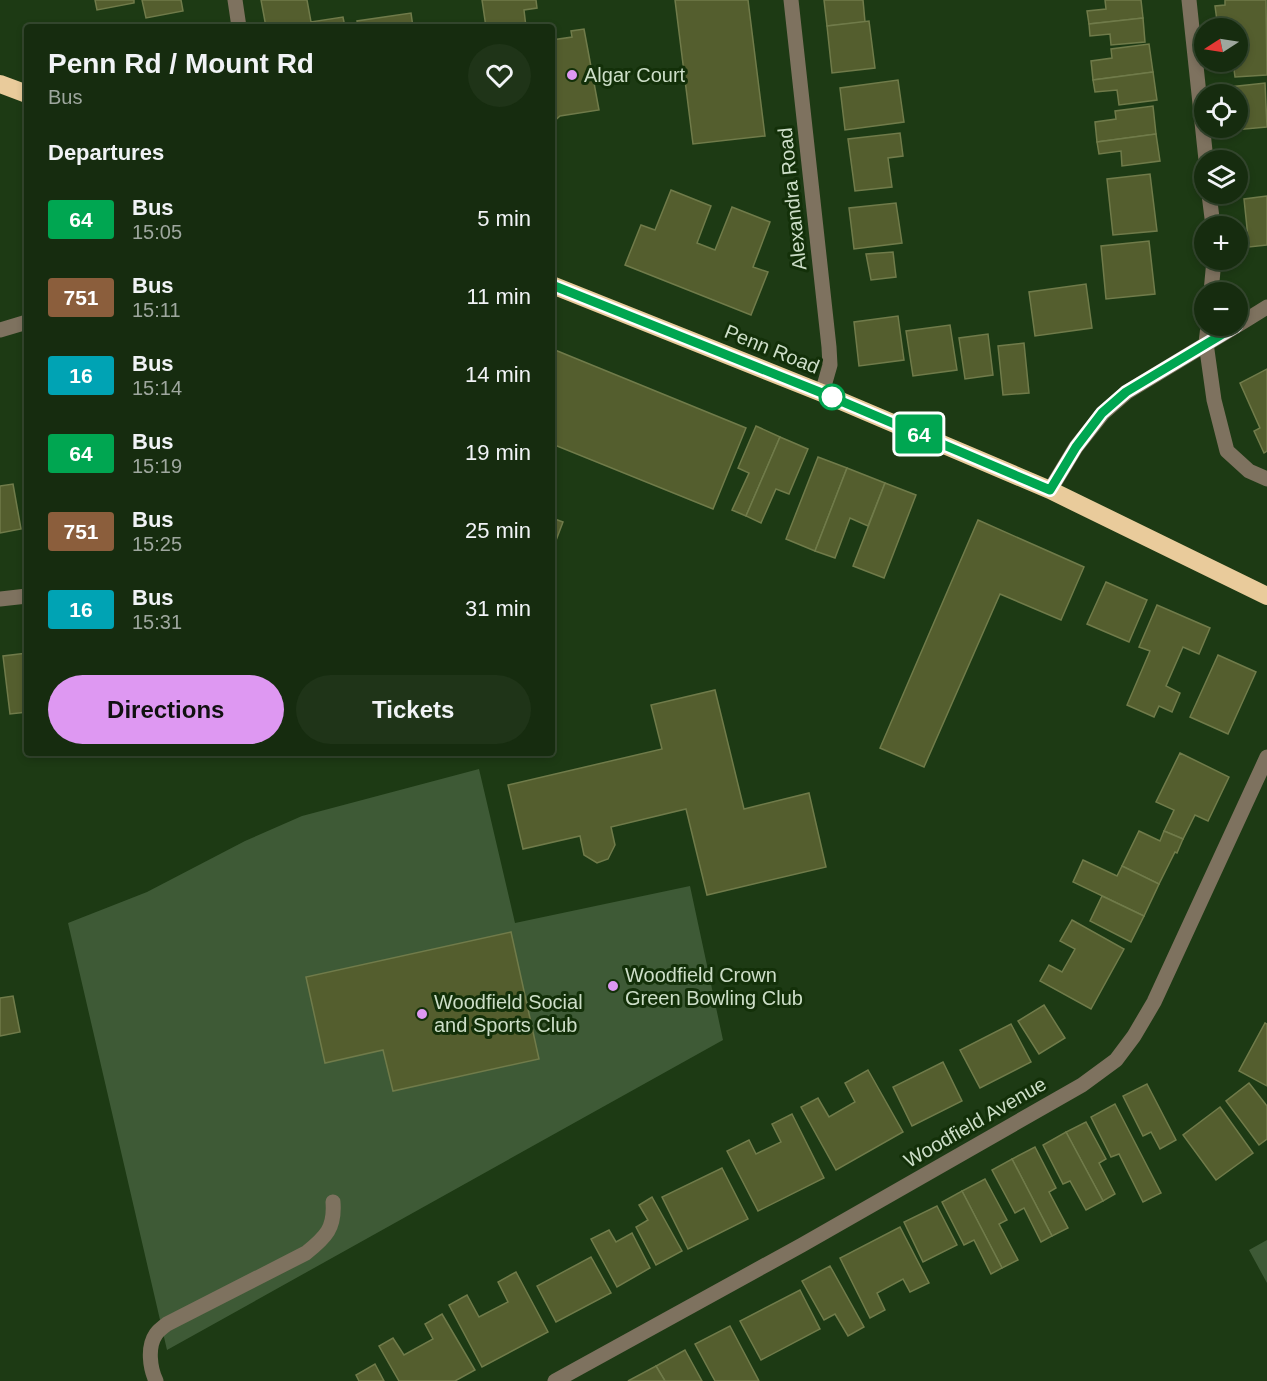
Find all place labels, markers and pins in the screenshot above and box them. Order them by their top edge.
place label: Algar Court [584,64,686,86]
marker: Algar Court [565,68,579,82]
unlabelled marker [819,384,845,410]
place label: Woodfield Crown Green Bowling Club [625,964,803,1009]
marker: Woodfield Crown Green Bowling Club [606,979,620,993]
place label: Woodfield Social and Sports Club [434,991,583,1036]
marker: Woodfield Social and Sports Club [415,1007,429,1021]

